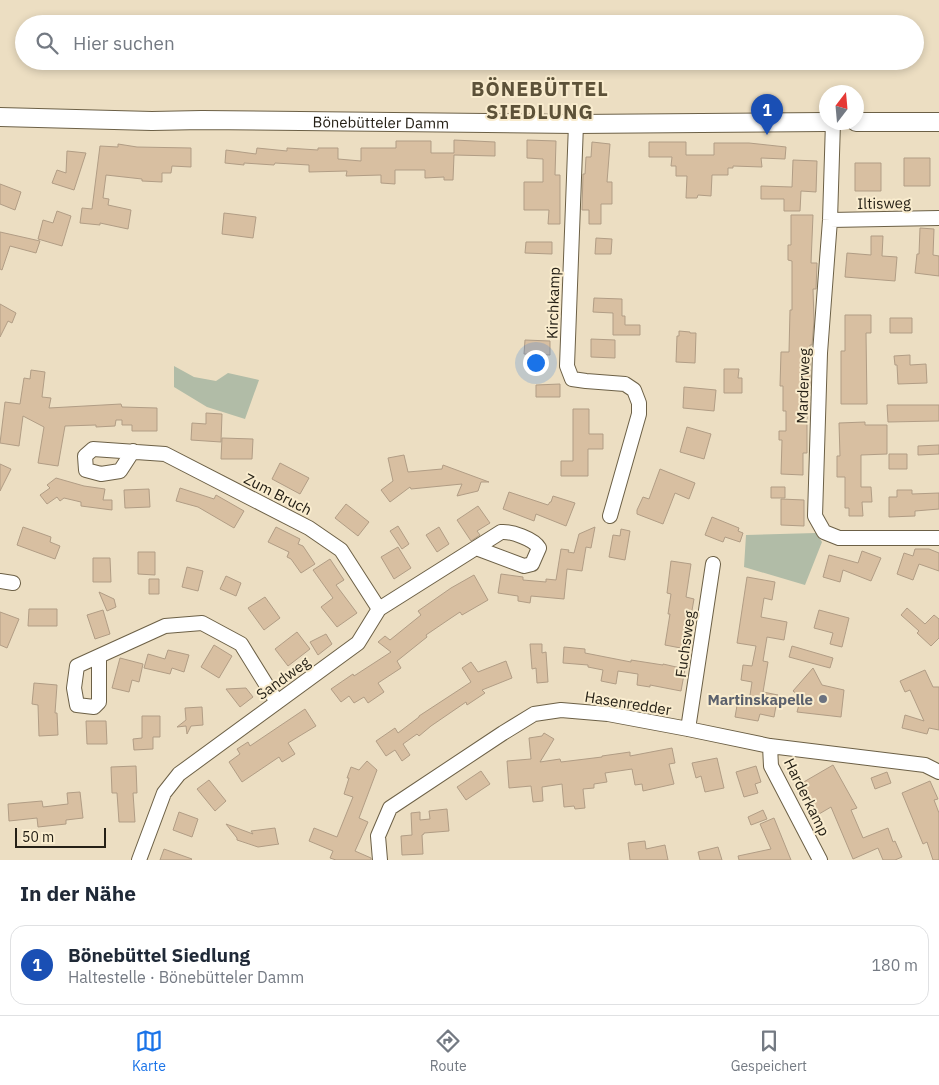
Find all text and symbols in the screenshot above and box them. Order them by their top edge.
search box [15,15,924,70]
icon: search [33,29,61,57]
text: Hier suchen [73,31,175,55]
district label: BÖNEBÜTTEL SIEDLUNG [471,75,609,125]
north arrow [819,85,864,130]
pin: 1 [751,94,783,135]
street label: Bönebütteler Damm [313,112,449,132]
street label: Iltisweg [857,193,911,213]
street label: Kirchkamp [542,266,564,340]
street label: Marderweg [792,348,814,424]
your location [523,350,549,376]
street label: Zum Bruch [241,469,315,519]
street label: Fuchsweg [671,609,699,679]
street label: Sandweg [253,652,314,704]
street label: Hasenredder [583,687,673,719]
place label: Martinskapelle [707,690,813,709]
marker: Martinskapelle [817,693,829,705]
street label: Harderkamp [780,755,834,839]
scale bar [15,825,106,848]
text: 50 m [22,828,54,846]
text: In der Nähe [20,879,136,907]
text: Bönebüttel Siedlung [68,943,250,967]
text: 1 [32,955,42,975]
text: 180 m [871,955,918,975]
text: Haltestelle · Bönebütteler Damm [68,967,304,987]
tab: Karte [132,1027,166,1075]
tab: Route [430,1027,467,1075]
tab: Gespeichert [731,1027,807,1075]

